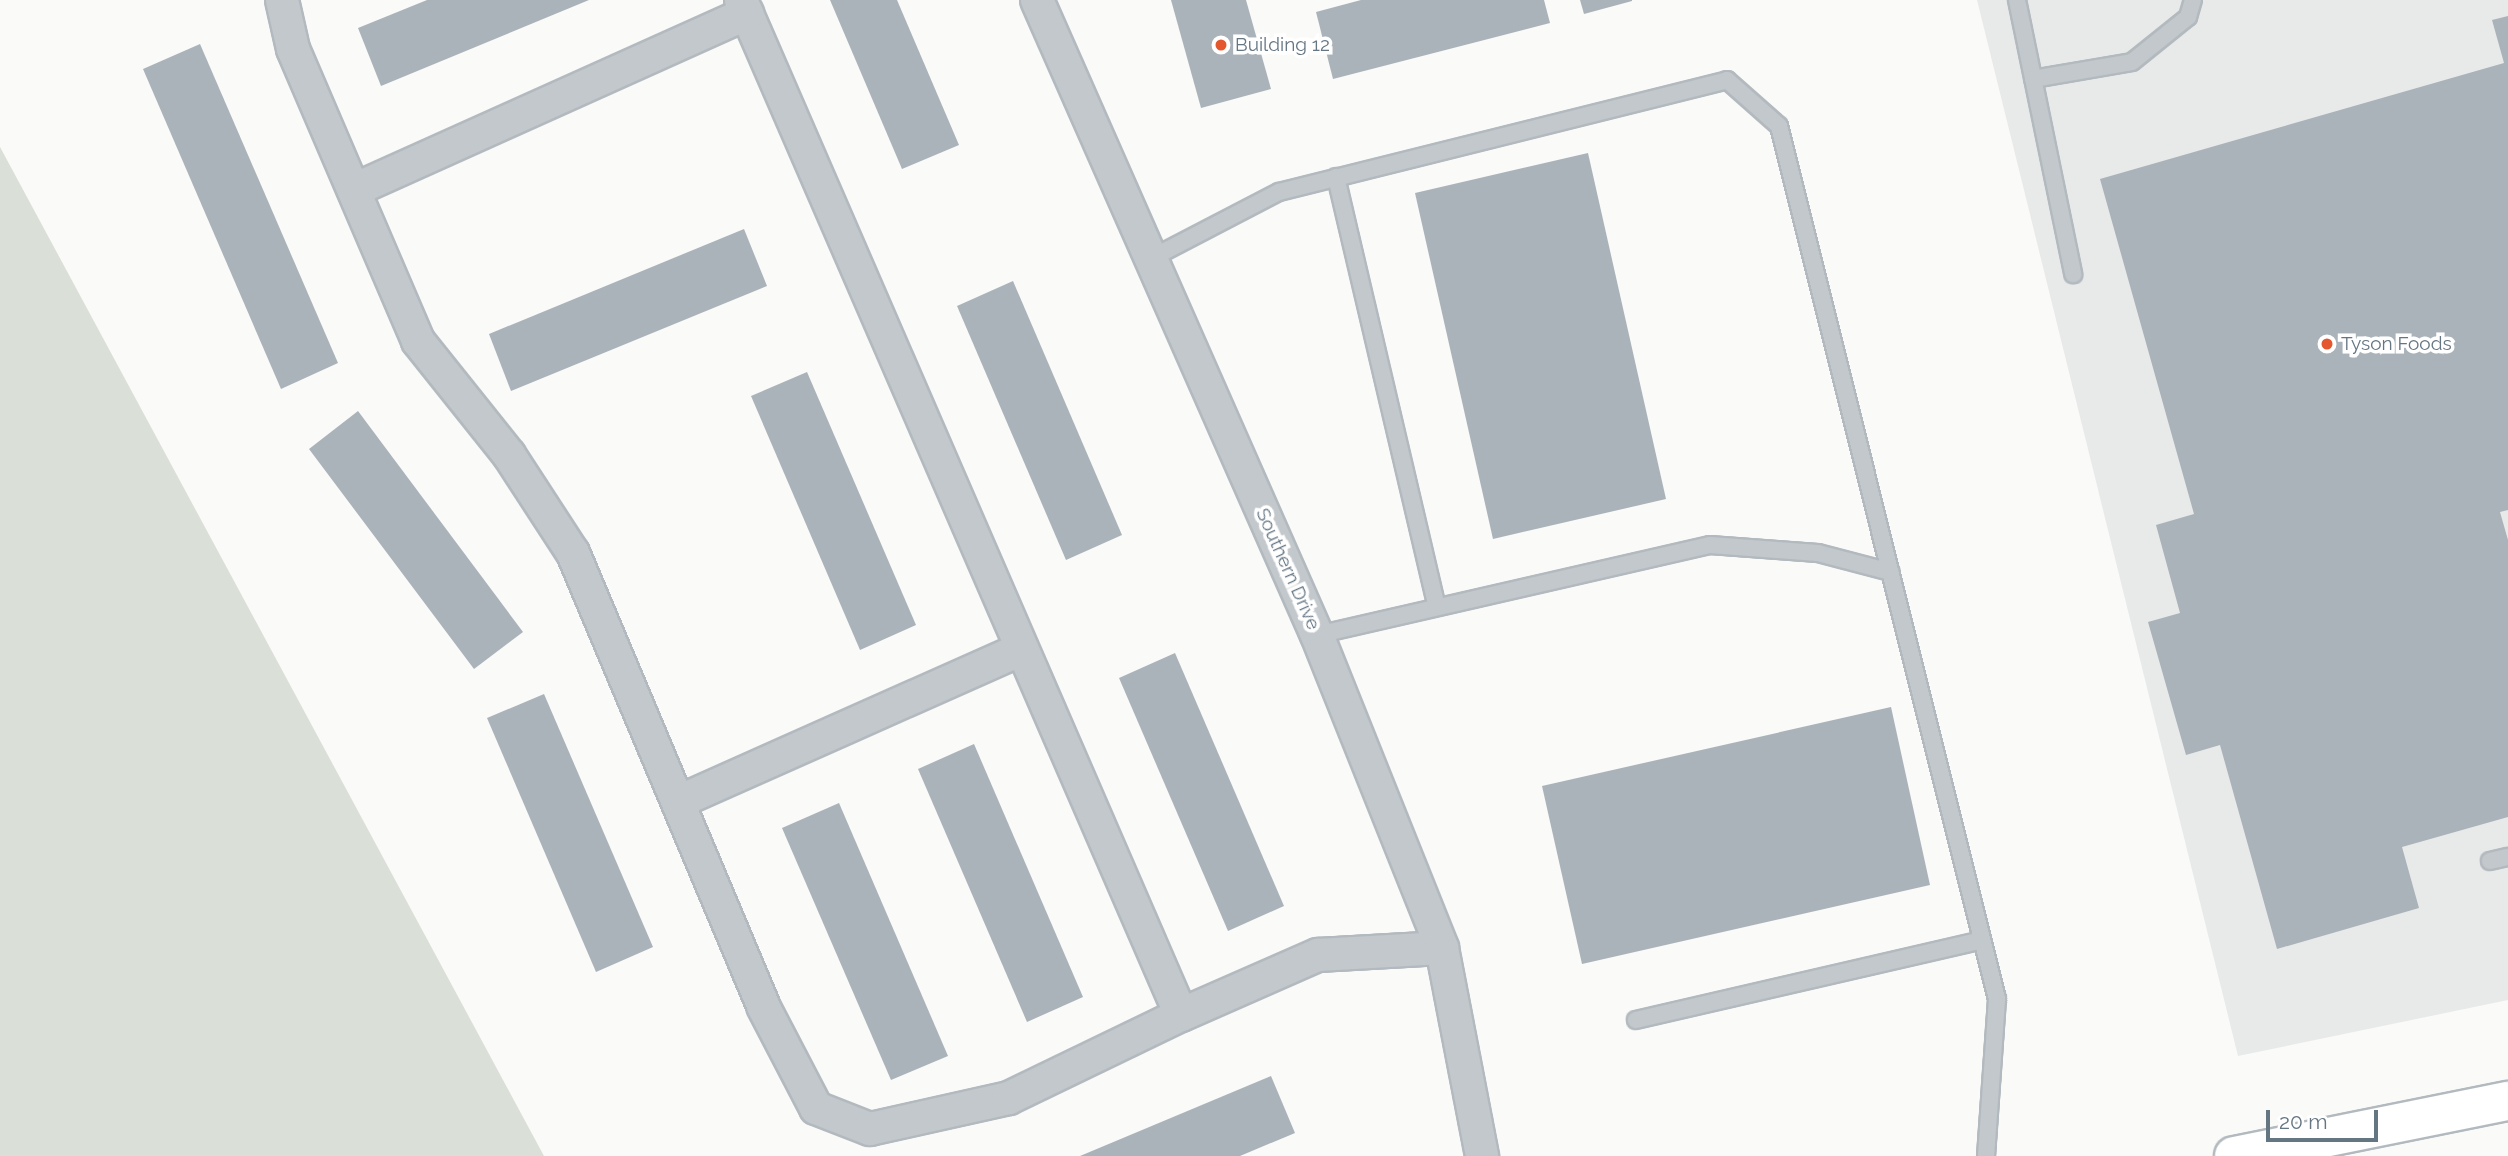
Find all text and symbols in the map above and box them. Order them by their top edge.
place label: Building 12 [1235,34,1330,56]
marker: Building 12 [1213,37,1229,53]
place label: Tyson Foods [2341,333,2452,355]
marker: Tyson Foods [2319,336,2335,352]
street label: Southern Drive [1251,505,1325,633]
scale bar [2270,1096,2382,1140]
text: 20 m [2279,1109,2327,1134]

